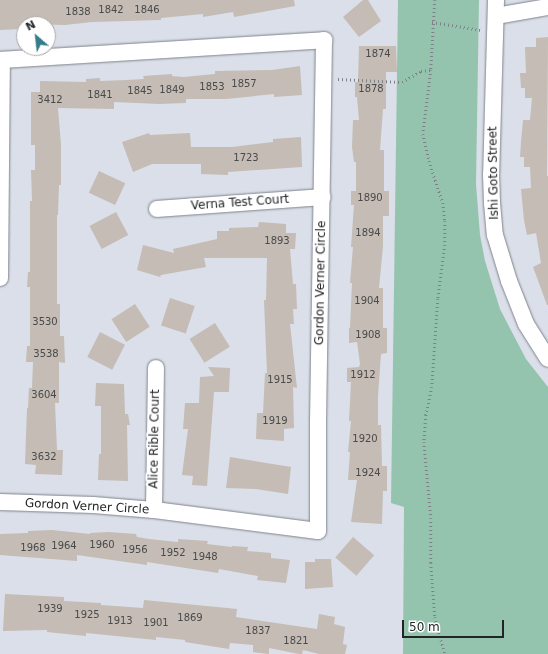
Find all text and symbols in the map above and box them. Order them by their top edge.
house number: 1842 [98,4,124,16]
house number: 1846 [134,4,160,16]
house number: 1838 [65,6,91,18]
north arrow [16,16,56,56]
text: N [23,18,38,34]
house number: 1874 [365,48,391,60]
house number: 1857 [231,78,257,90]
house number: 1853 [199,81,225,93]
house number: 1878 [358,83,384,95]
house number: 1849 [159,84,185,96]
house number: 1845 [127,85,153,97]
house number: 1841 [87,89,113,101]
house number: 3412 [37,94,63,106]
street label: Ishi Goto Street [486,126,502,220]
house number: 1723 [233,152,259,164]
street label: Verna Test Court [190,192,290,214]
house number: 1890 [357,192,383,204]
street label: Gordon Verner Circle [313,221,329,345]
house number: 1894 [355,227,381,239]
house number: 1893 [264,235,290,247]
house number: 1904 [354,295,380,307]
house number: 3530 [32,316,58,328]
house number: 1908 [355,329,381,341]
house number: 3538 [33,348,59,360]
house number: 1912 [350,369,376,381]
house number: 1915 [267,374,293,386]
house number: 3604 [31,389,57,401]
street label: Alice Rible Court [147,389,163,489]
house number: 1919 [262,415,288,427]
house number: 1920 [352,433,378,445]
house number: 3632 [31,451,57,463]
house number: 1924 [355,467,381,479]
street label: Gordon Verner Circle [24,497,150,517]
house number: 1960 [89,539,115,551]
house number: 1964 [51,540,77,552]
house number: 1968 [20,542,46,554]
house number: 1956 [122,544,148,556]
house number: 1952 [160,547,186,559]
house number: 1948 [192,551,218,563]
house number: 1939 [37,603,63,615]
house number: 1925 [74,609,100,621]
house number: 1869 [177,612,203,624]
scale bar [404,612,506,638]
house number: 1913 [107,615,133,627]
house number: 1901 [143,617,169,629]
text: 50 m [409,620,440,634]
house number: 1837 [245,625,271,637]
house number: 1821 [283,635,309,647]

